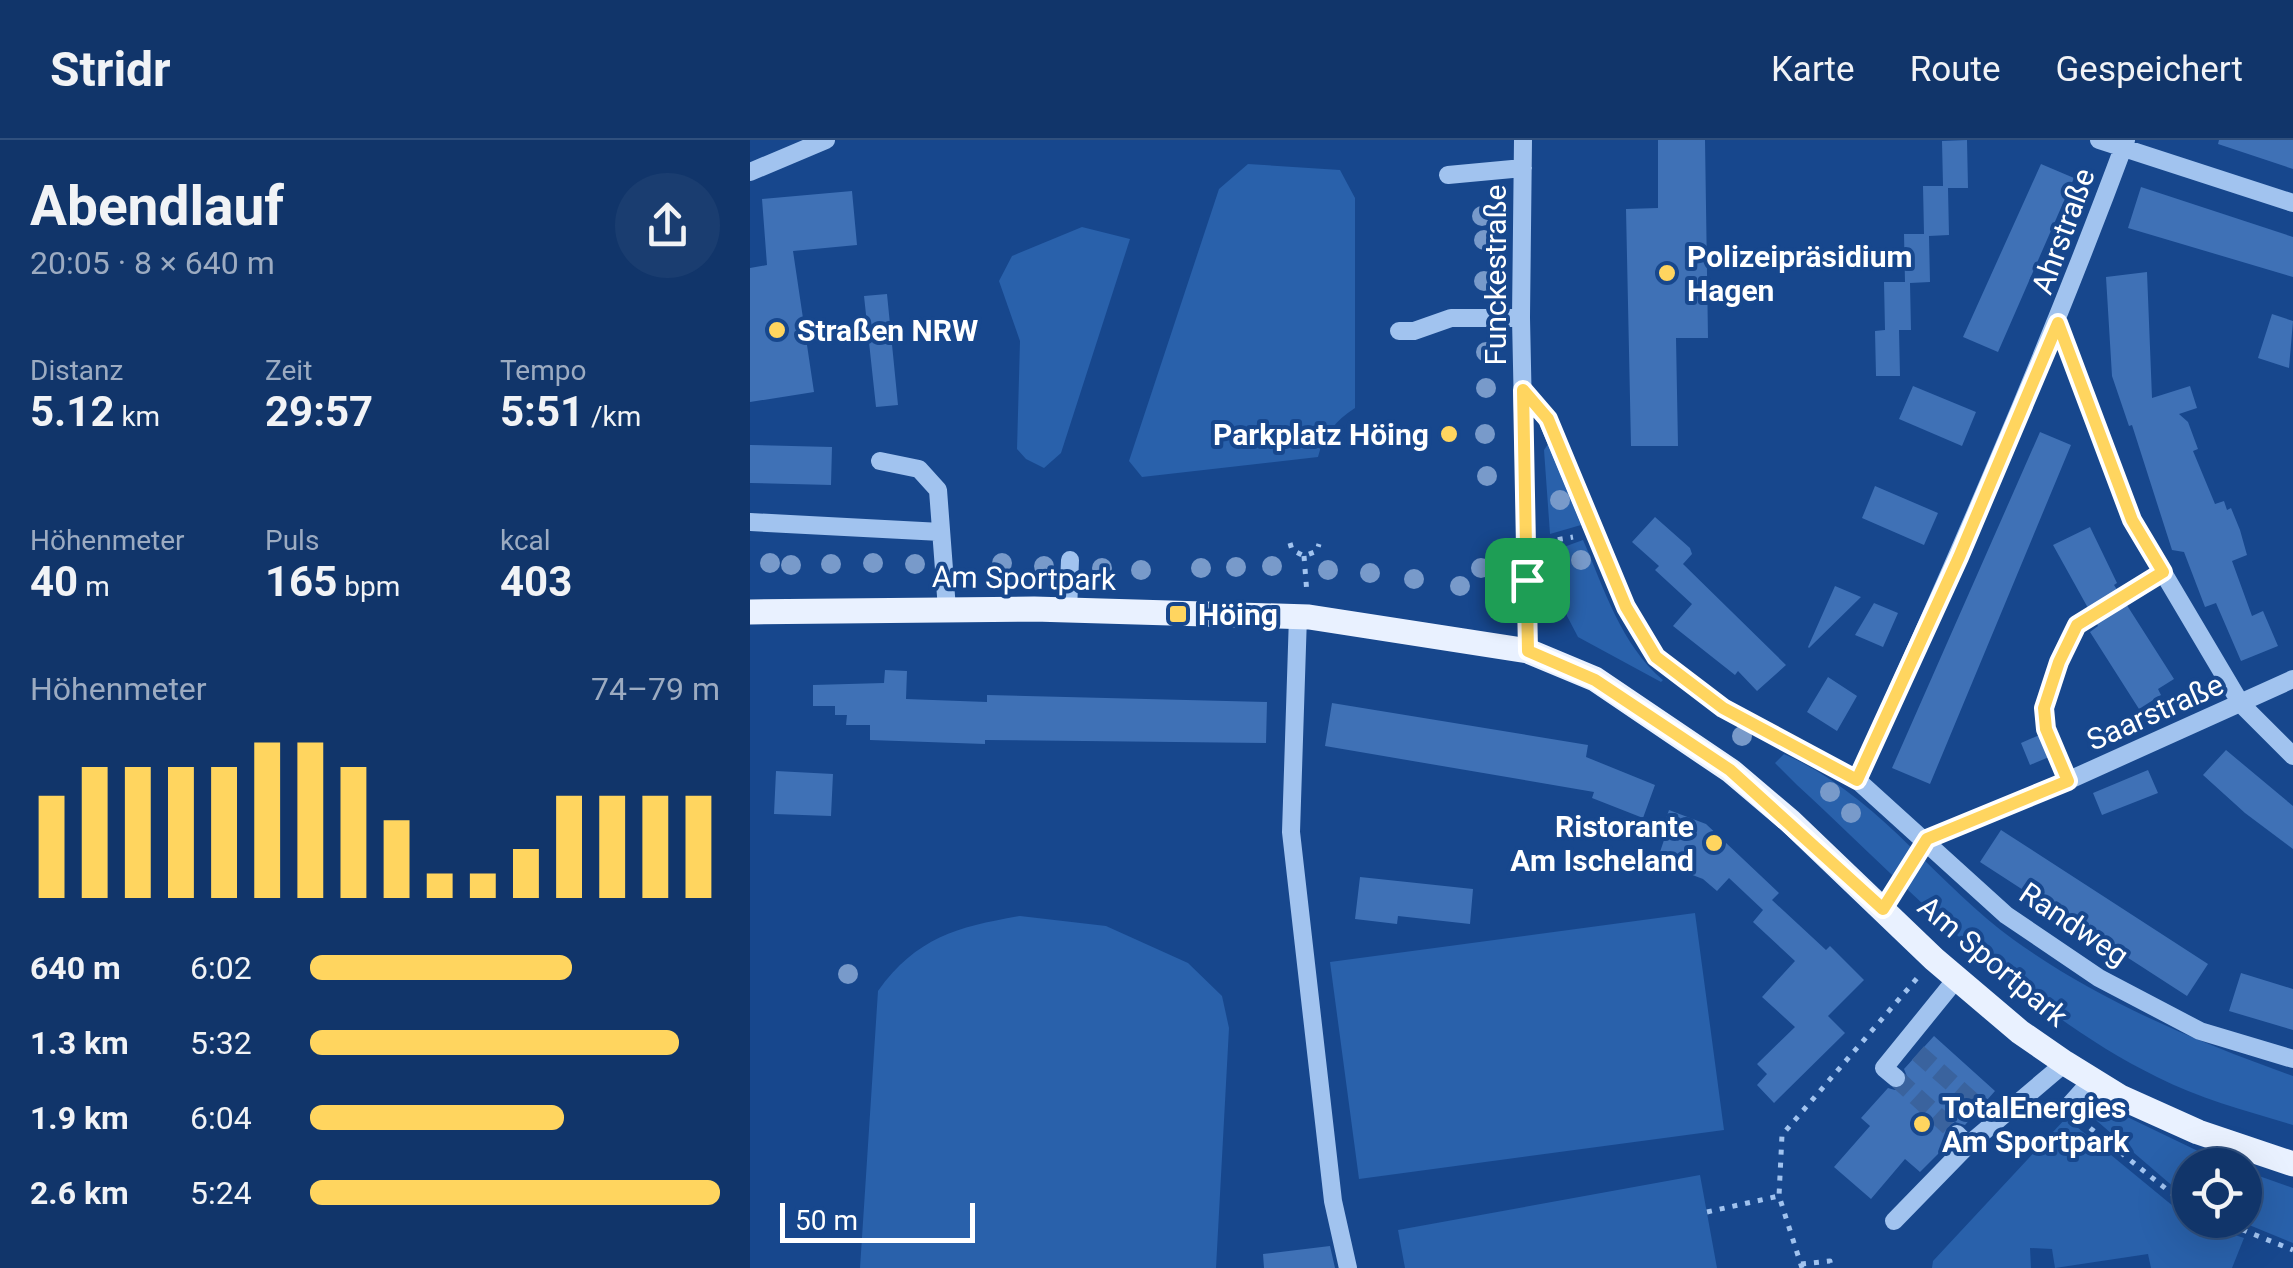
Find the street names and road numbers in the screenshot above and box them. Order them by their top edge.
street label: Ahrstraße [2024,163,2102,299]
street label: Funckestraße [1478,185,1513,365]
street label: Am Sportpark [932,559,1117,597]
street label: Saarstraße [2081,666,2229,758]
street label: Randweg [2013,875,2135,973]
street label: Am Sportpark [1911,888,2075,1034]

